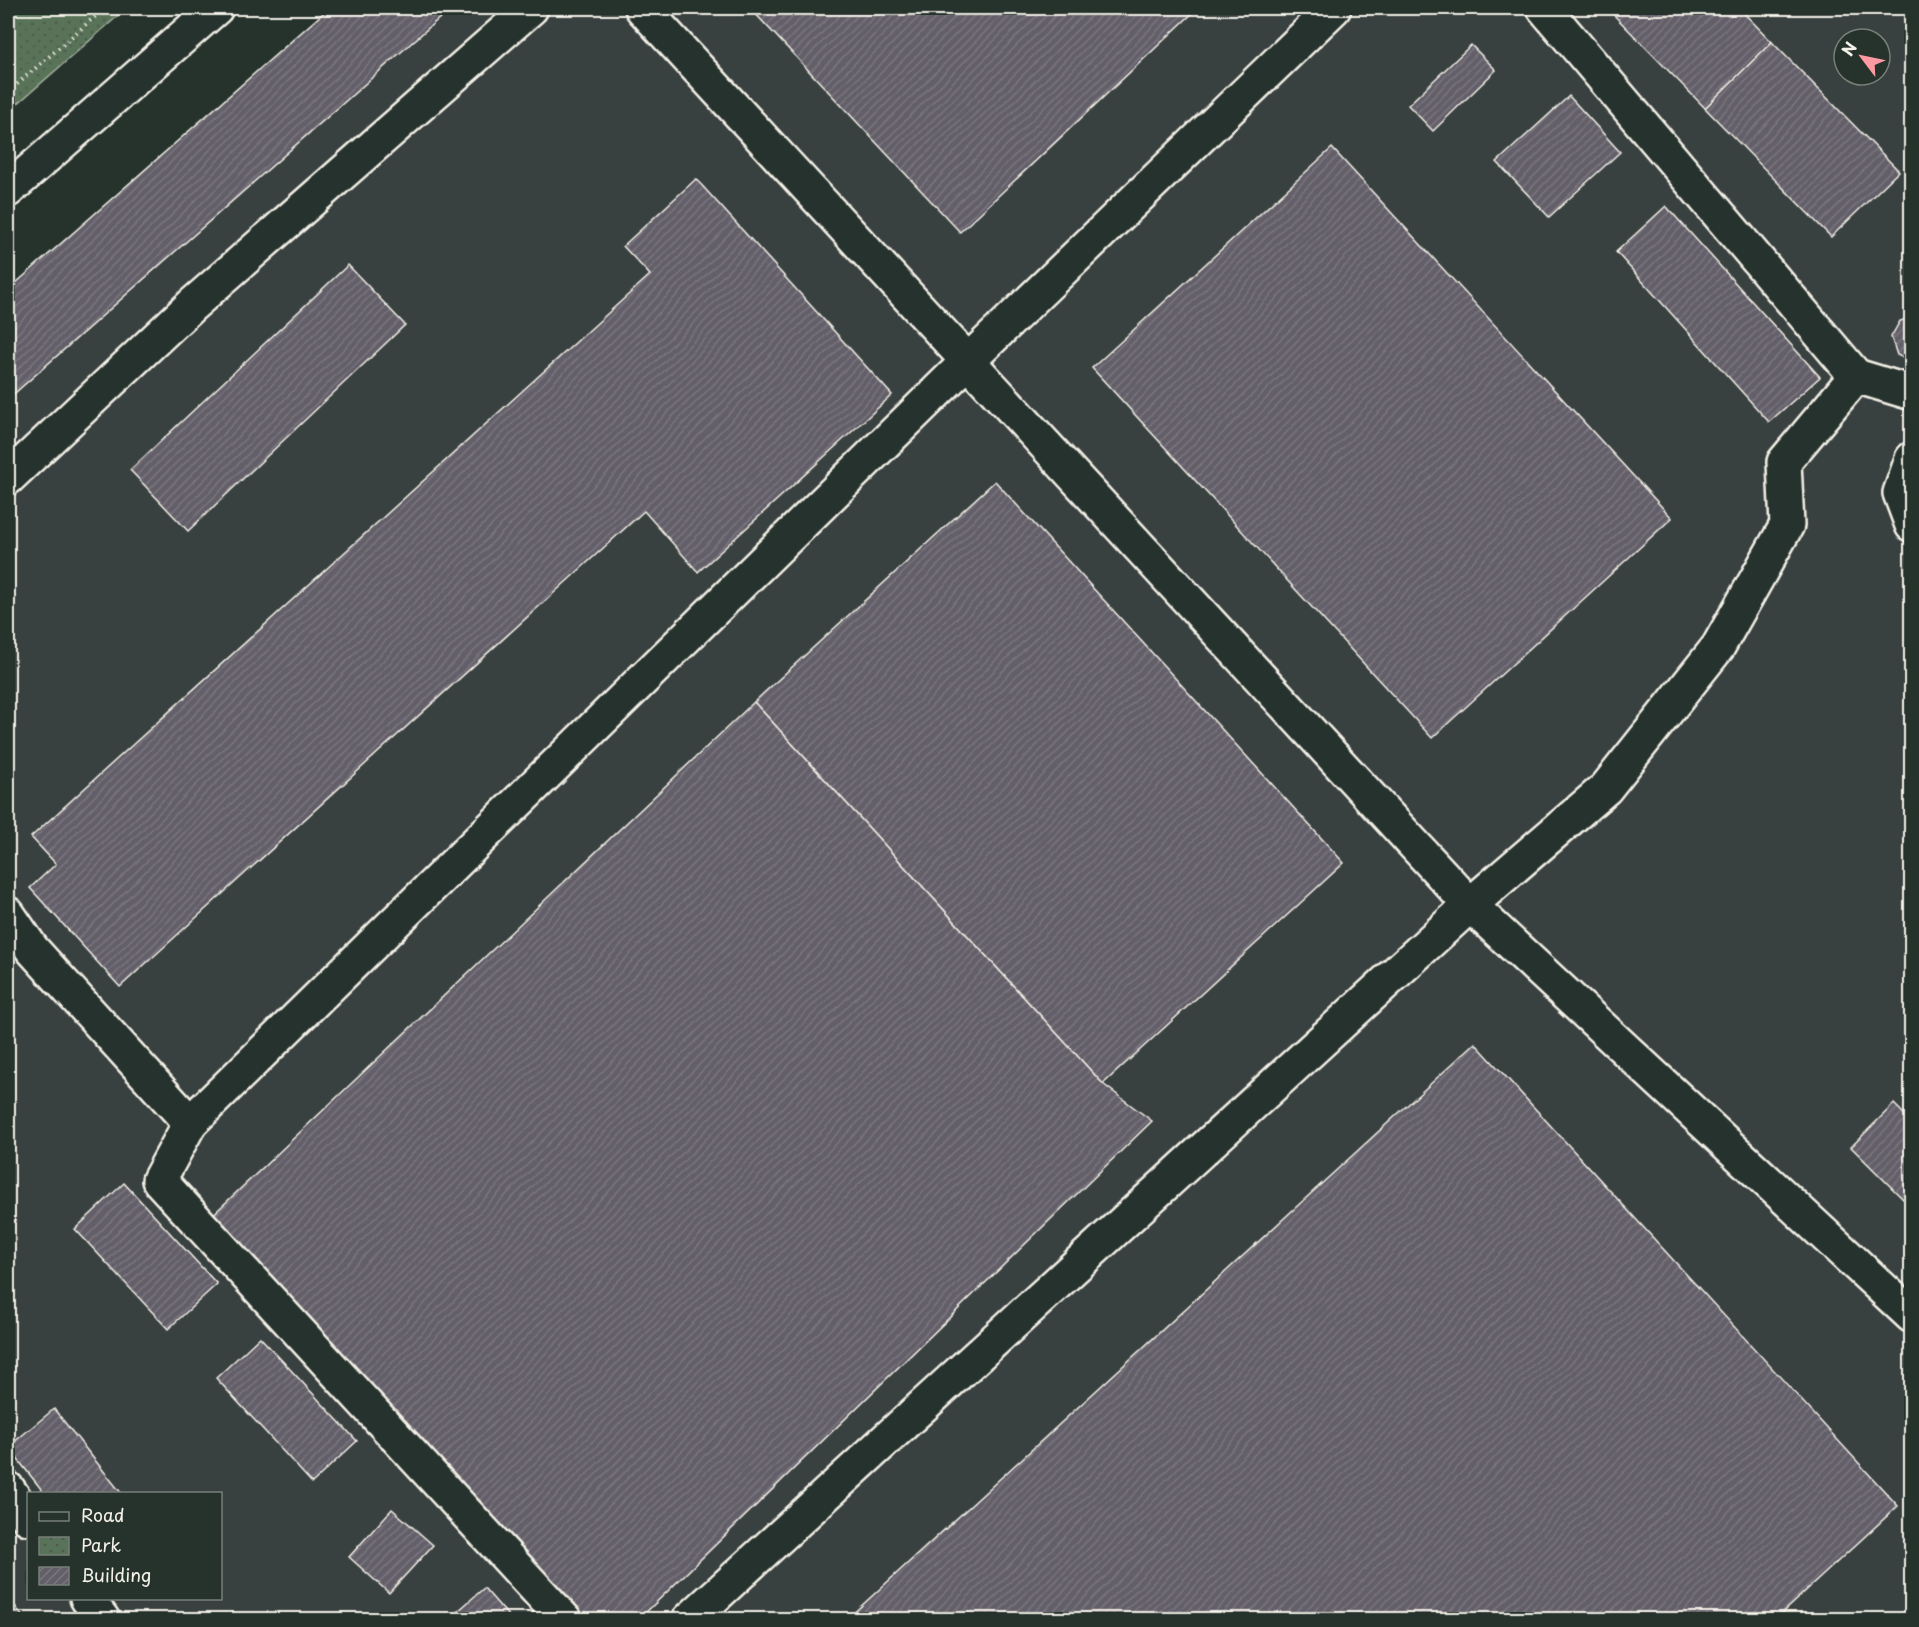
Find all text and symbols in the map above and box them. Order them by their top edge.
north arrow [1832,27,1892,87]
text: N [1835,37,1862,60]
legend [27,1492,222,1600]
text: Road [81,1501,125,1528]
text: Park [81,1531,121,1558]
text: Building [81,1561,151,1588]

